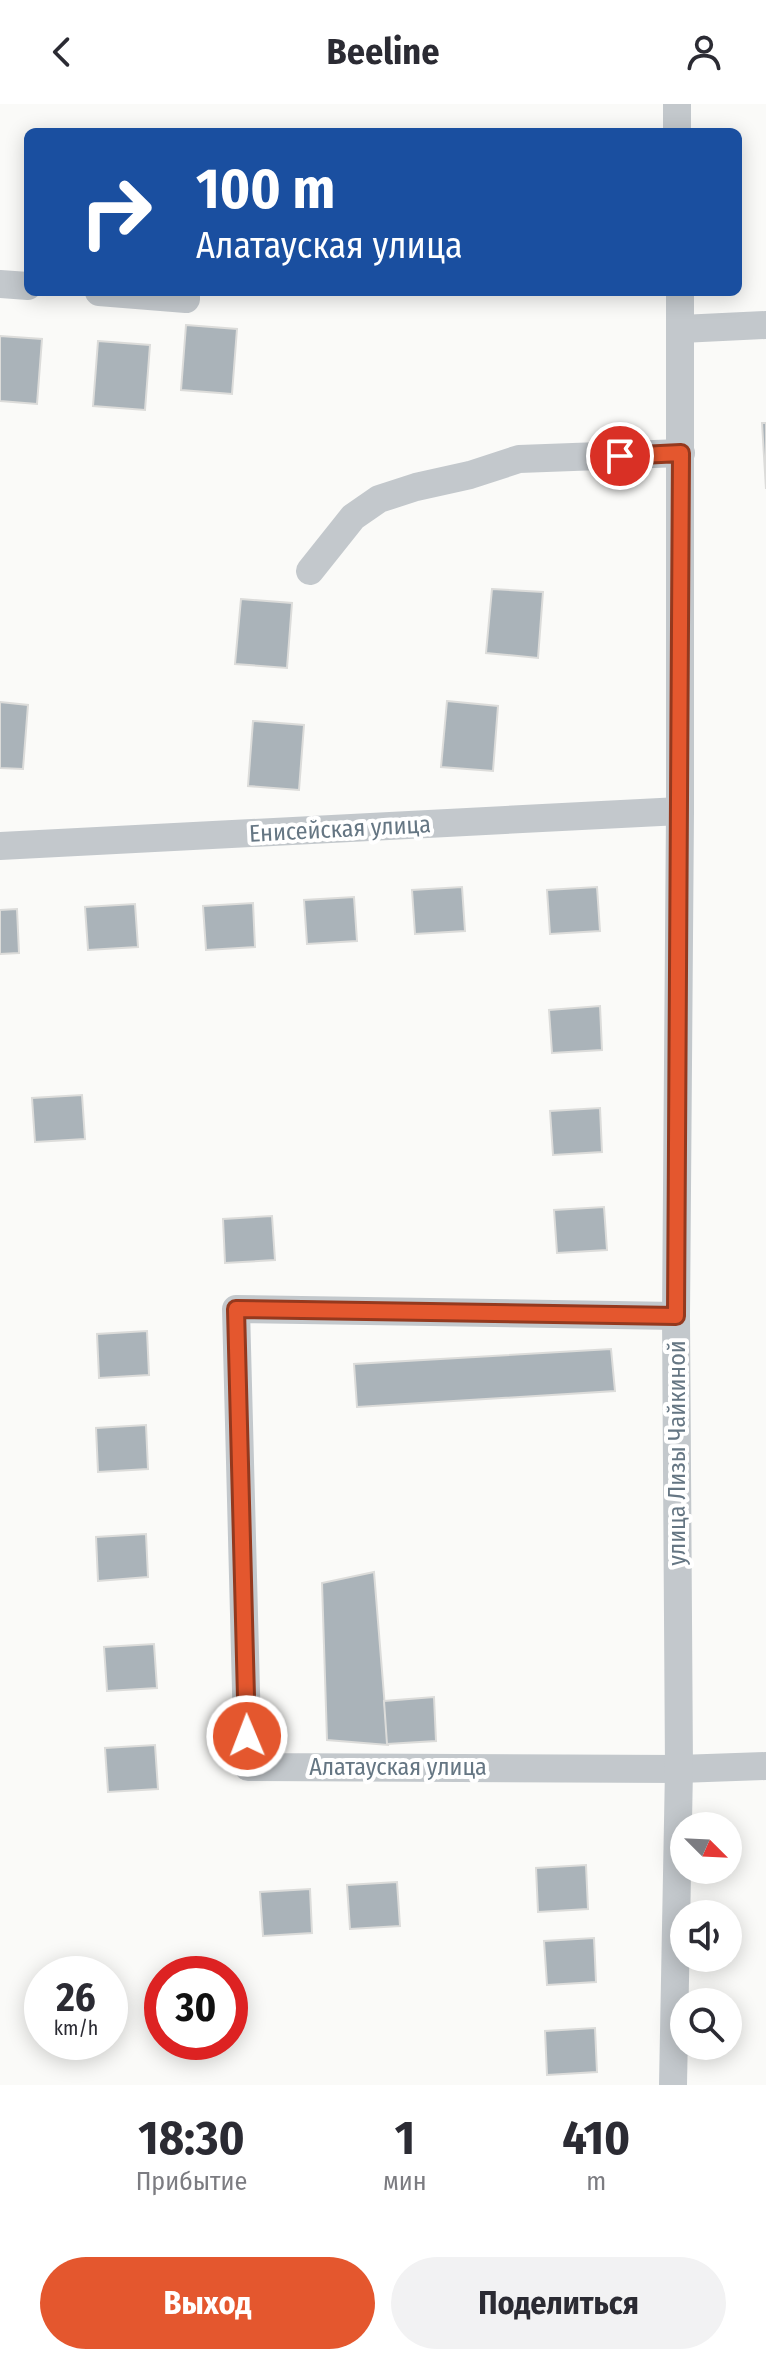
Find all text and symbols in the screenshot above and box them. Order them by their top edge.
icon: back [40,30,84,74]
text: Beeline [327,30,439,74]
icon: person [682,30,726,74]
text: 100 m [196,156,335,223]
icon: right [64,160,168,264]
text: Алатауская улица [196,224,463,268]
pin [586,422,654,490]
icon: arrive [598,434,642,478]
street label: Енисейская улица [248,810,432,848]
street label: улица Лизы Чайкиной [663,1340,691,1566]
position arrow [205,1694,289,1778]
street label: Алатауская улица [309,1753,487,1781]
north arrow [670,1812,742,1884]
map controls [670,1812,742,2060]
button: sound [670,1900,742,1972]
speed limit sign: 30 [144,1956,248,2060]
text: 26 [56,1974,96,2022]
button: search [670,1988,742,2060]
text: km/h [54,2016,98,2040]
text: 18:30 [138,2109,245,2167]
text: 1 [395,2109,415,2167]
text: 410 [562,2109,630,2167]
text: Прибытие [136,2166,247,2197]
text: мин [383,2166,427,2197]
text: m [586,2166,606,2197]
button: Выход [40,2257,375,2349]
button: Поделиться [391,2257,726,2349]

